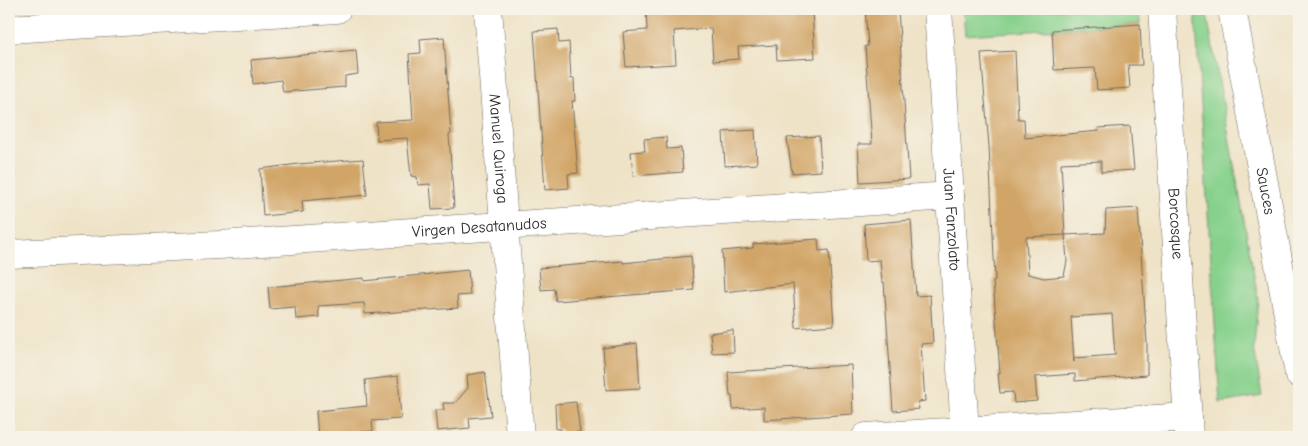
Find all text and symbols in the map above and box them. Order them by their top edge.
street label: Manuel Quiroga [485,93,512,204]
street label: Sauces [1252,166,1279,216]
street label: Juan Fanzolato [939,168,964,271]
street label: Borcosque [1164,187,1187,260]
street label: Virgen Desatanudos [411,214,547,241]

